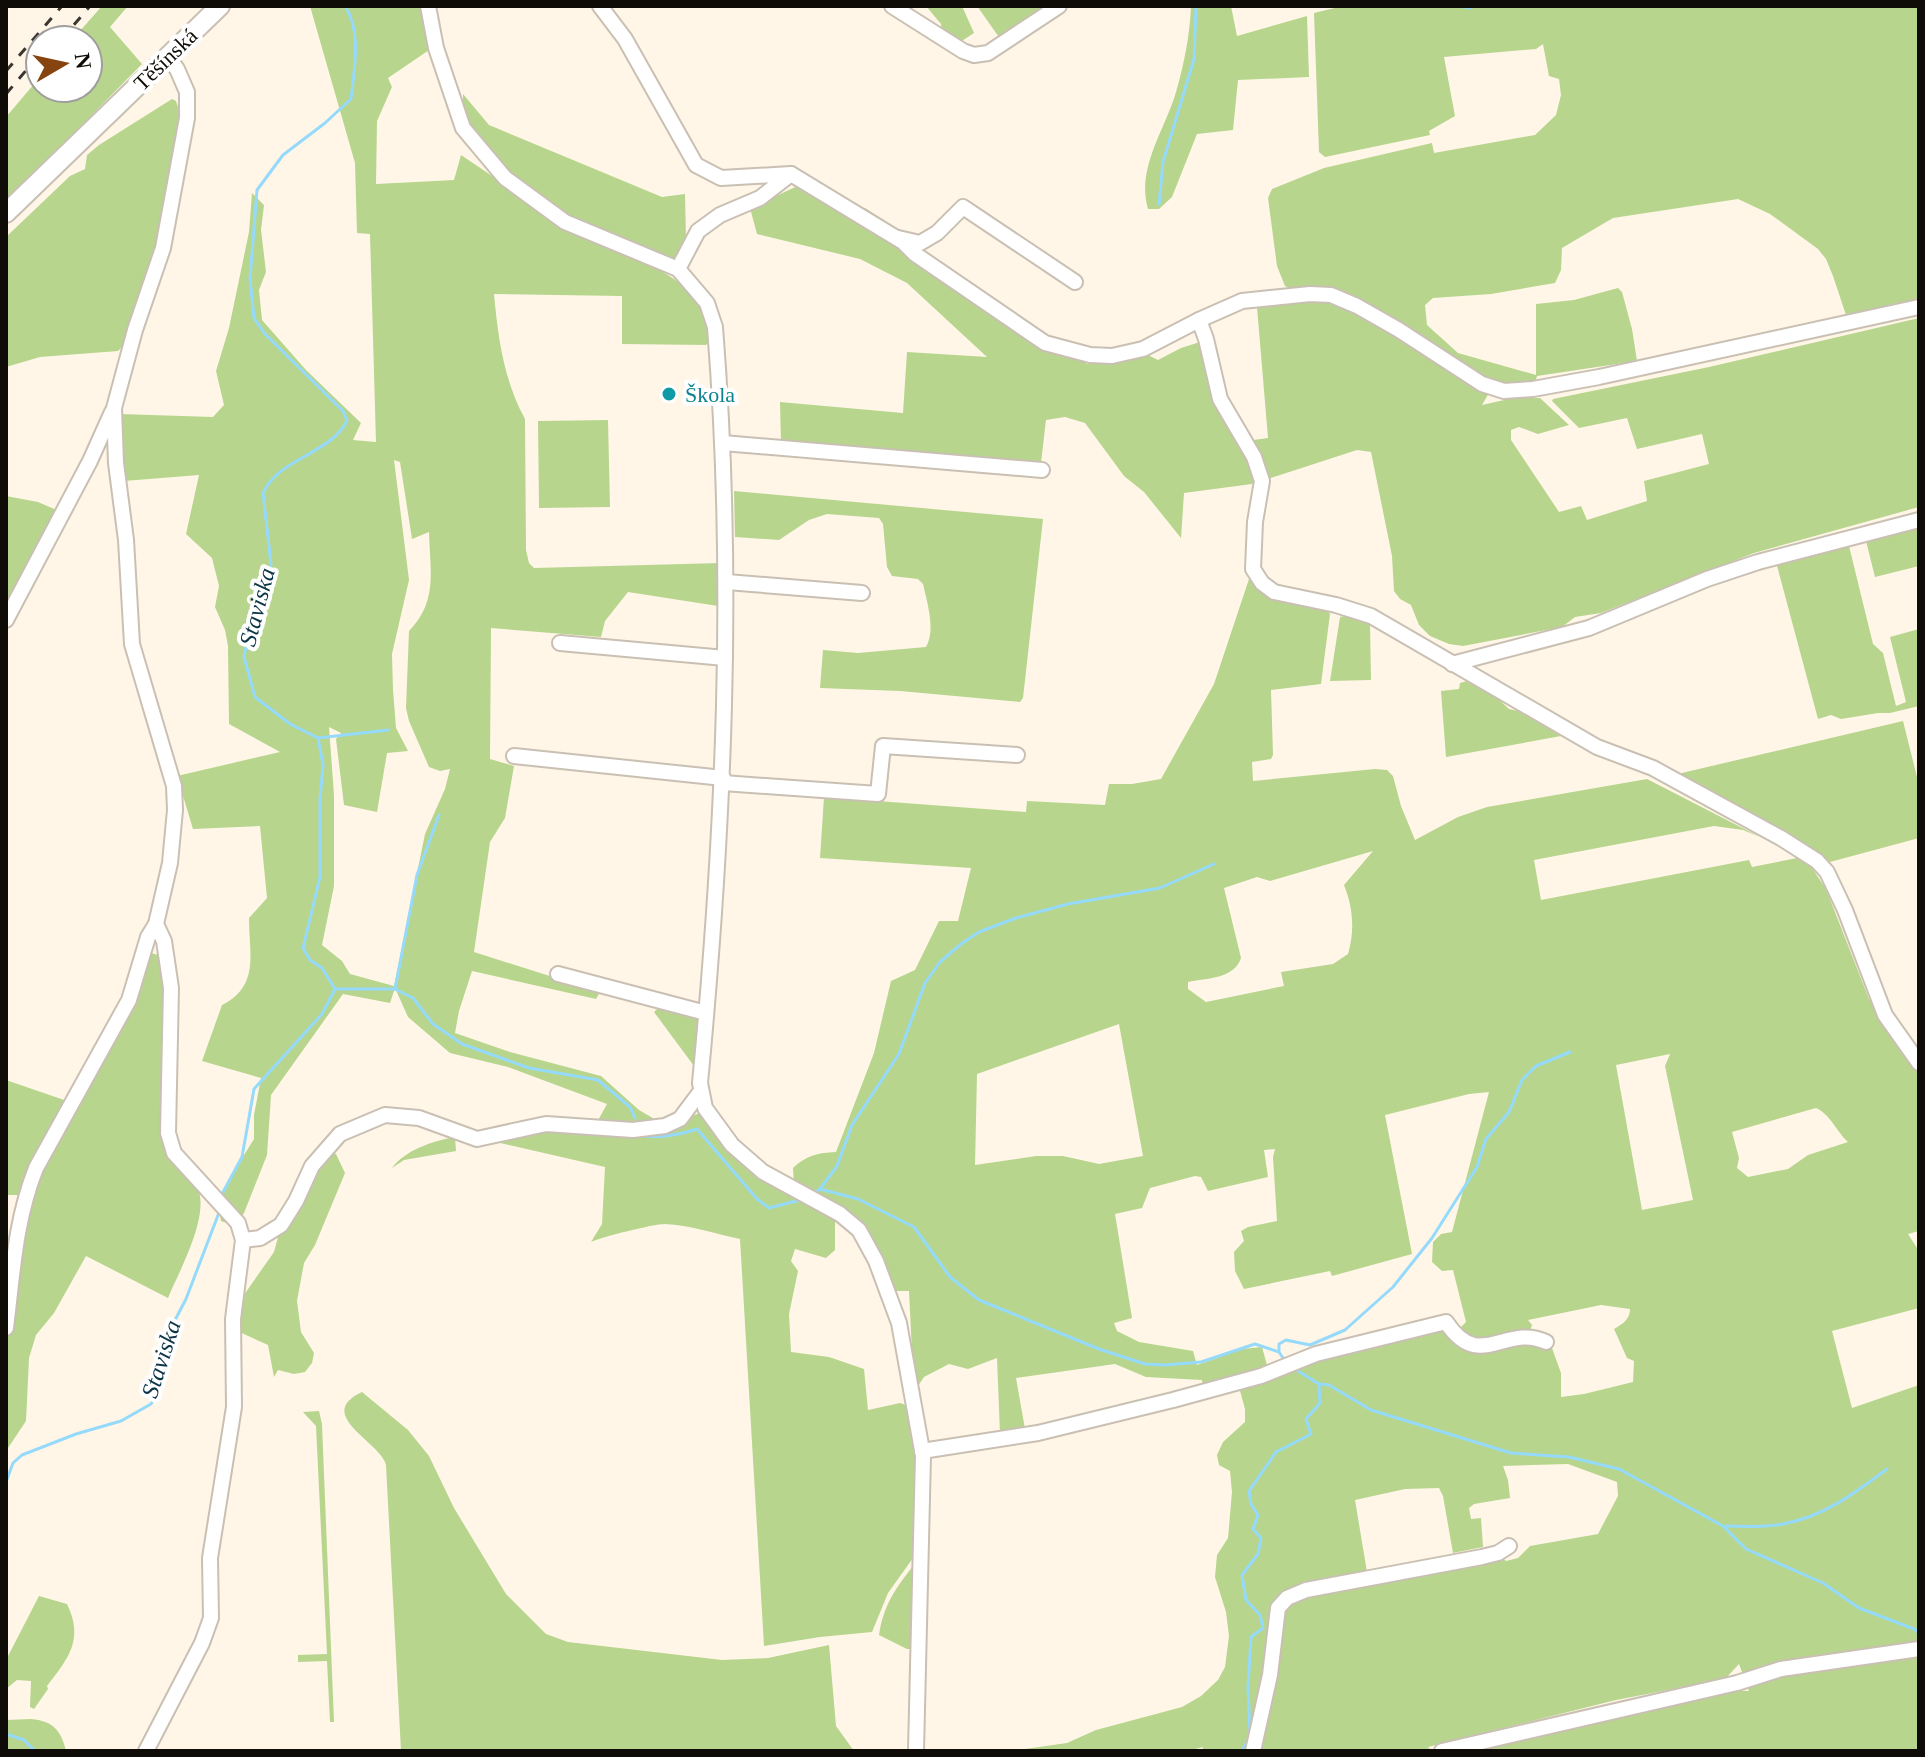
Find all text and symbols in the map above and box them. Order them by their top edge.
street label: Těšínská [129,23,202,96]
north arrow [24,24,104,104]
text: N [70,51,97,71]
place label: Škola [685,382,735,407]
marker: Škola [660,385,678,403]
water label: Staviska [234,565,280,649]
water label: Staviska [136,1317,186,1401]

